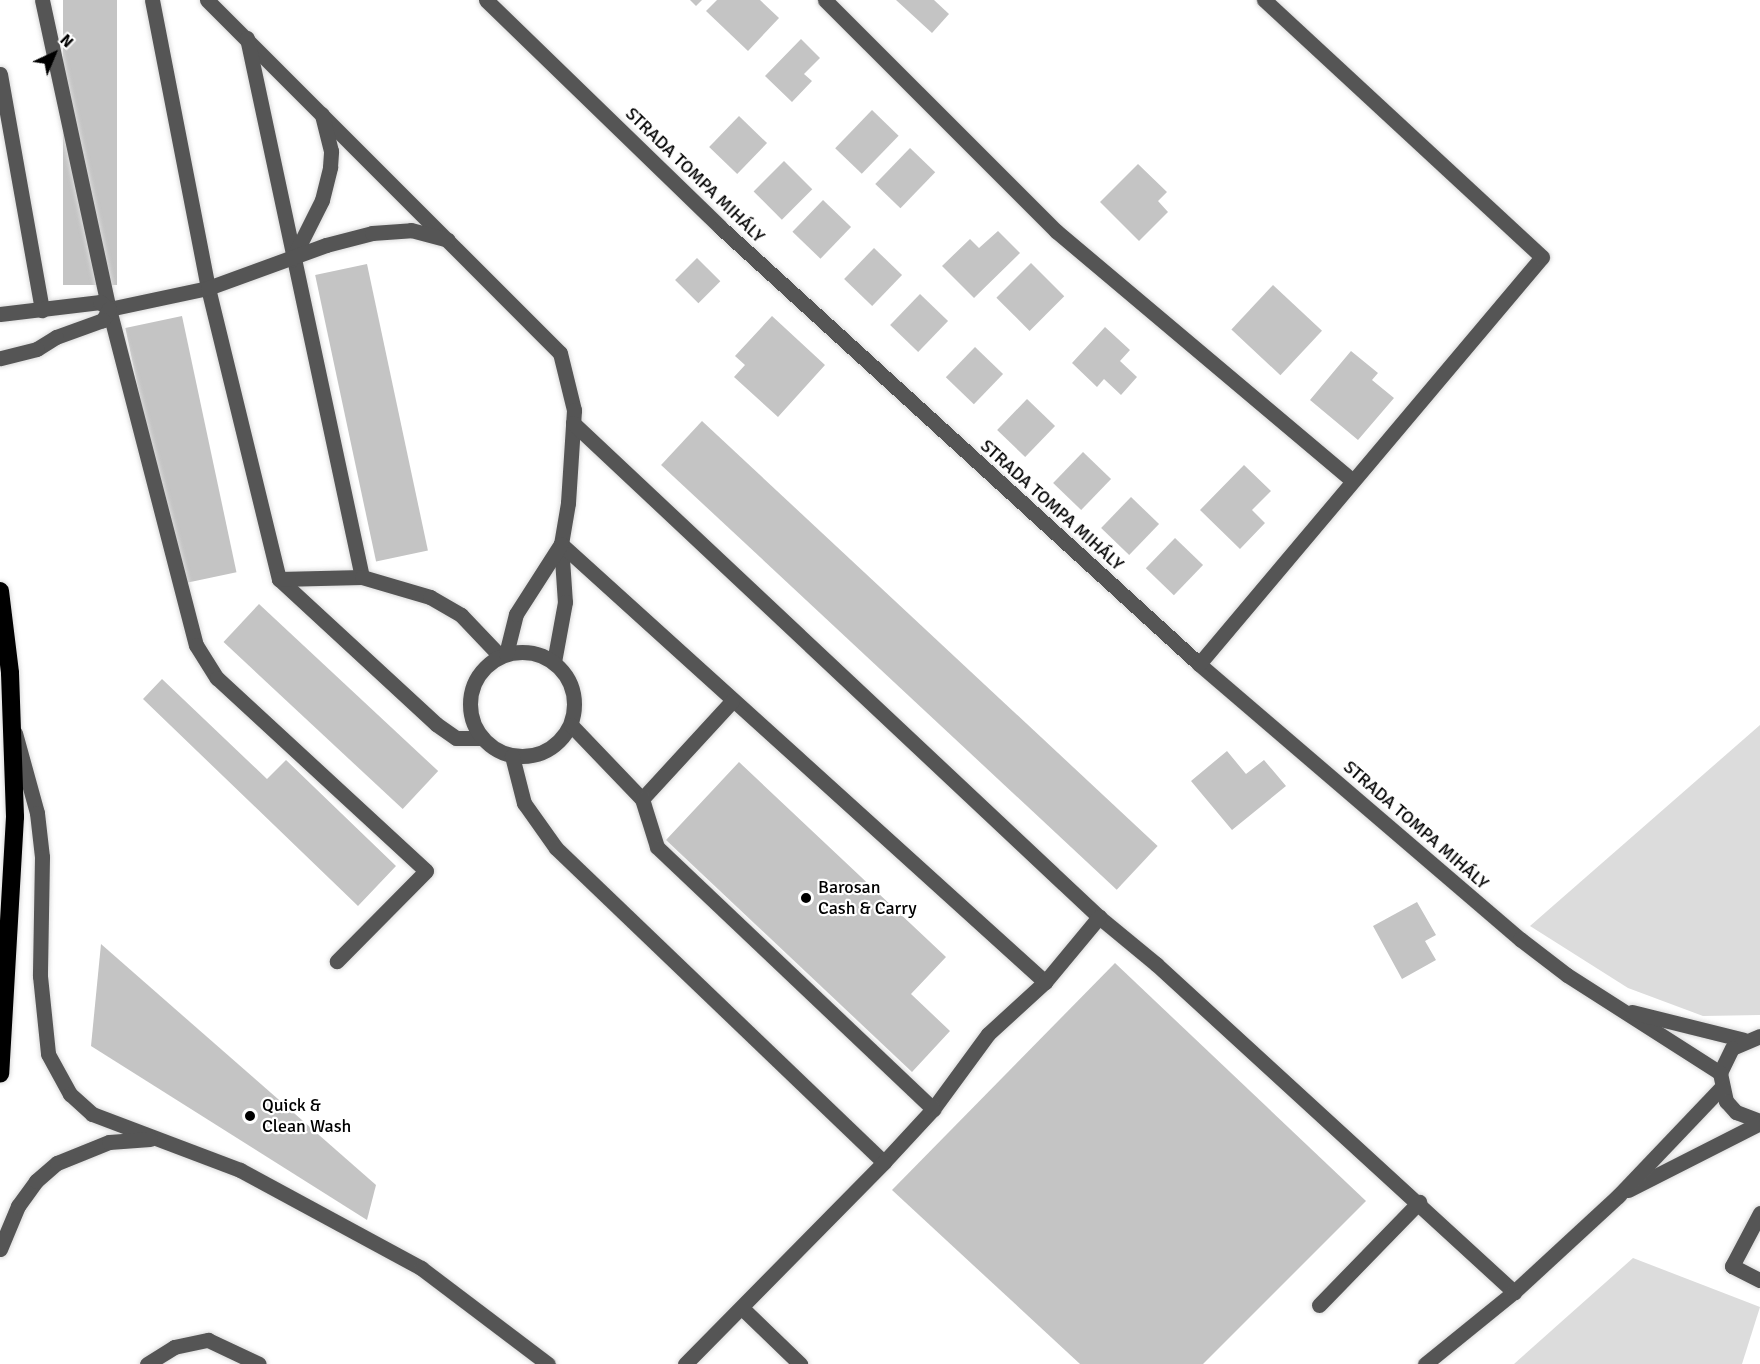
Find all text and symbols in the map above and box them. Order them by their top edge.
north arrow [24,24,84,84]
text: N [56,30,77,52]
street label: STRADA TOMPA MIHÁLY [621,103,769,247]
street label: STRADA TOMPA MIHÁLY [976,435,1128,575]
street label: STRADA TOMPA MIHÁLY [1339,756,1493,894]
place label: Barosan Cash & Carry [818,877,917,920]
marker: Barosan Cash & Carry [799,891,813,905]
place label: Quick & Clean Wash [262,1095,351,1138]
marker: Quick & Clean Wash [243,1109,257,1123]

